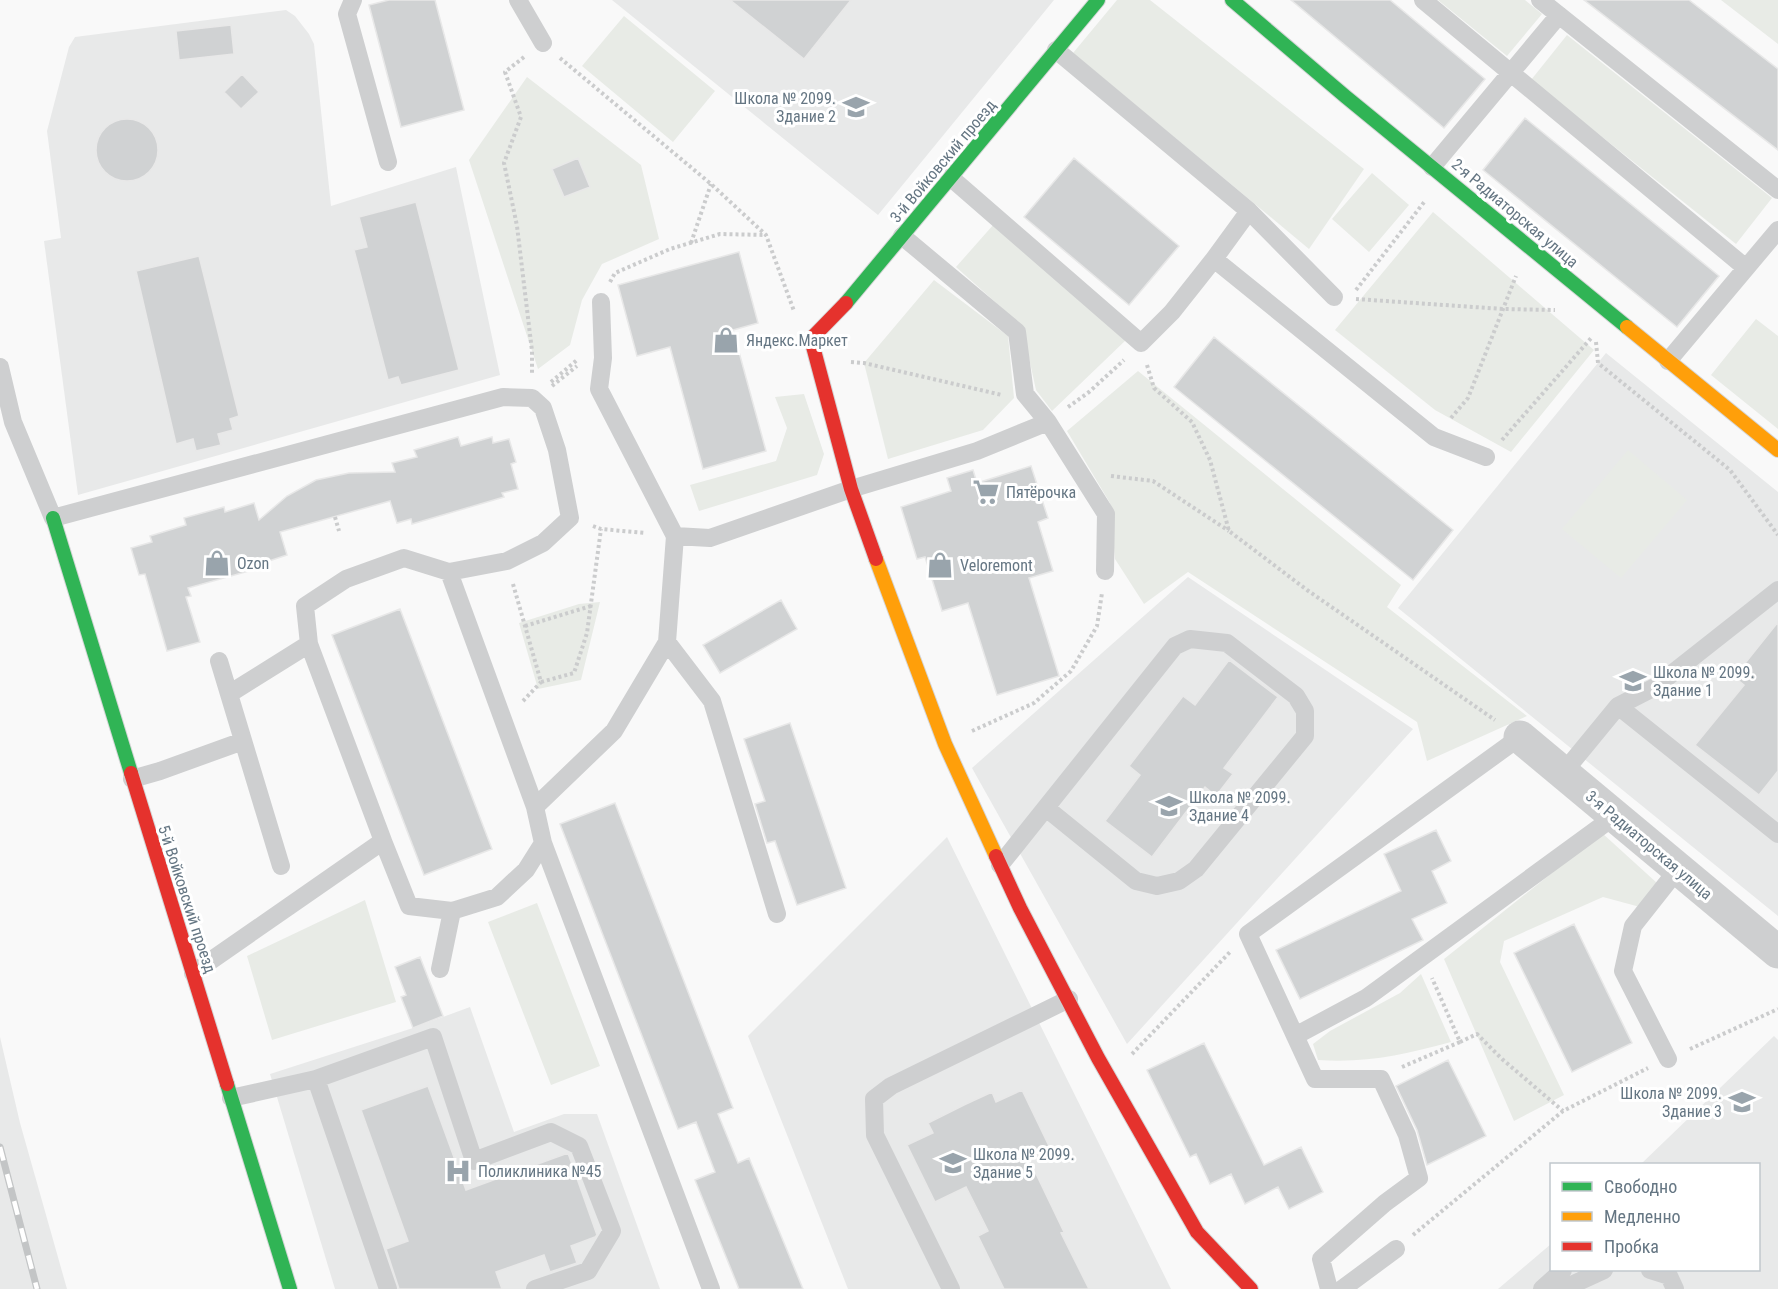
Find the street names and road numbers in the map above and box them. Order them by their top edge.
street label: 3-й Войковский проезд [886,95,1000,226]
street label: 2-я Радиаторская улица [1448,155,1582,271]
street label: 3-я Радиаторская улица [1582,787,1716,903]
street label: 5-й Войковский проезд [154,823,220,976]

